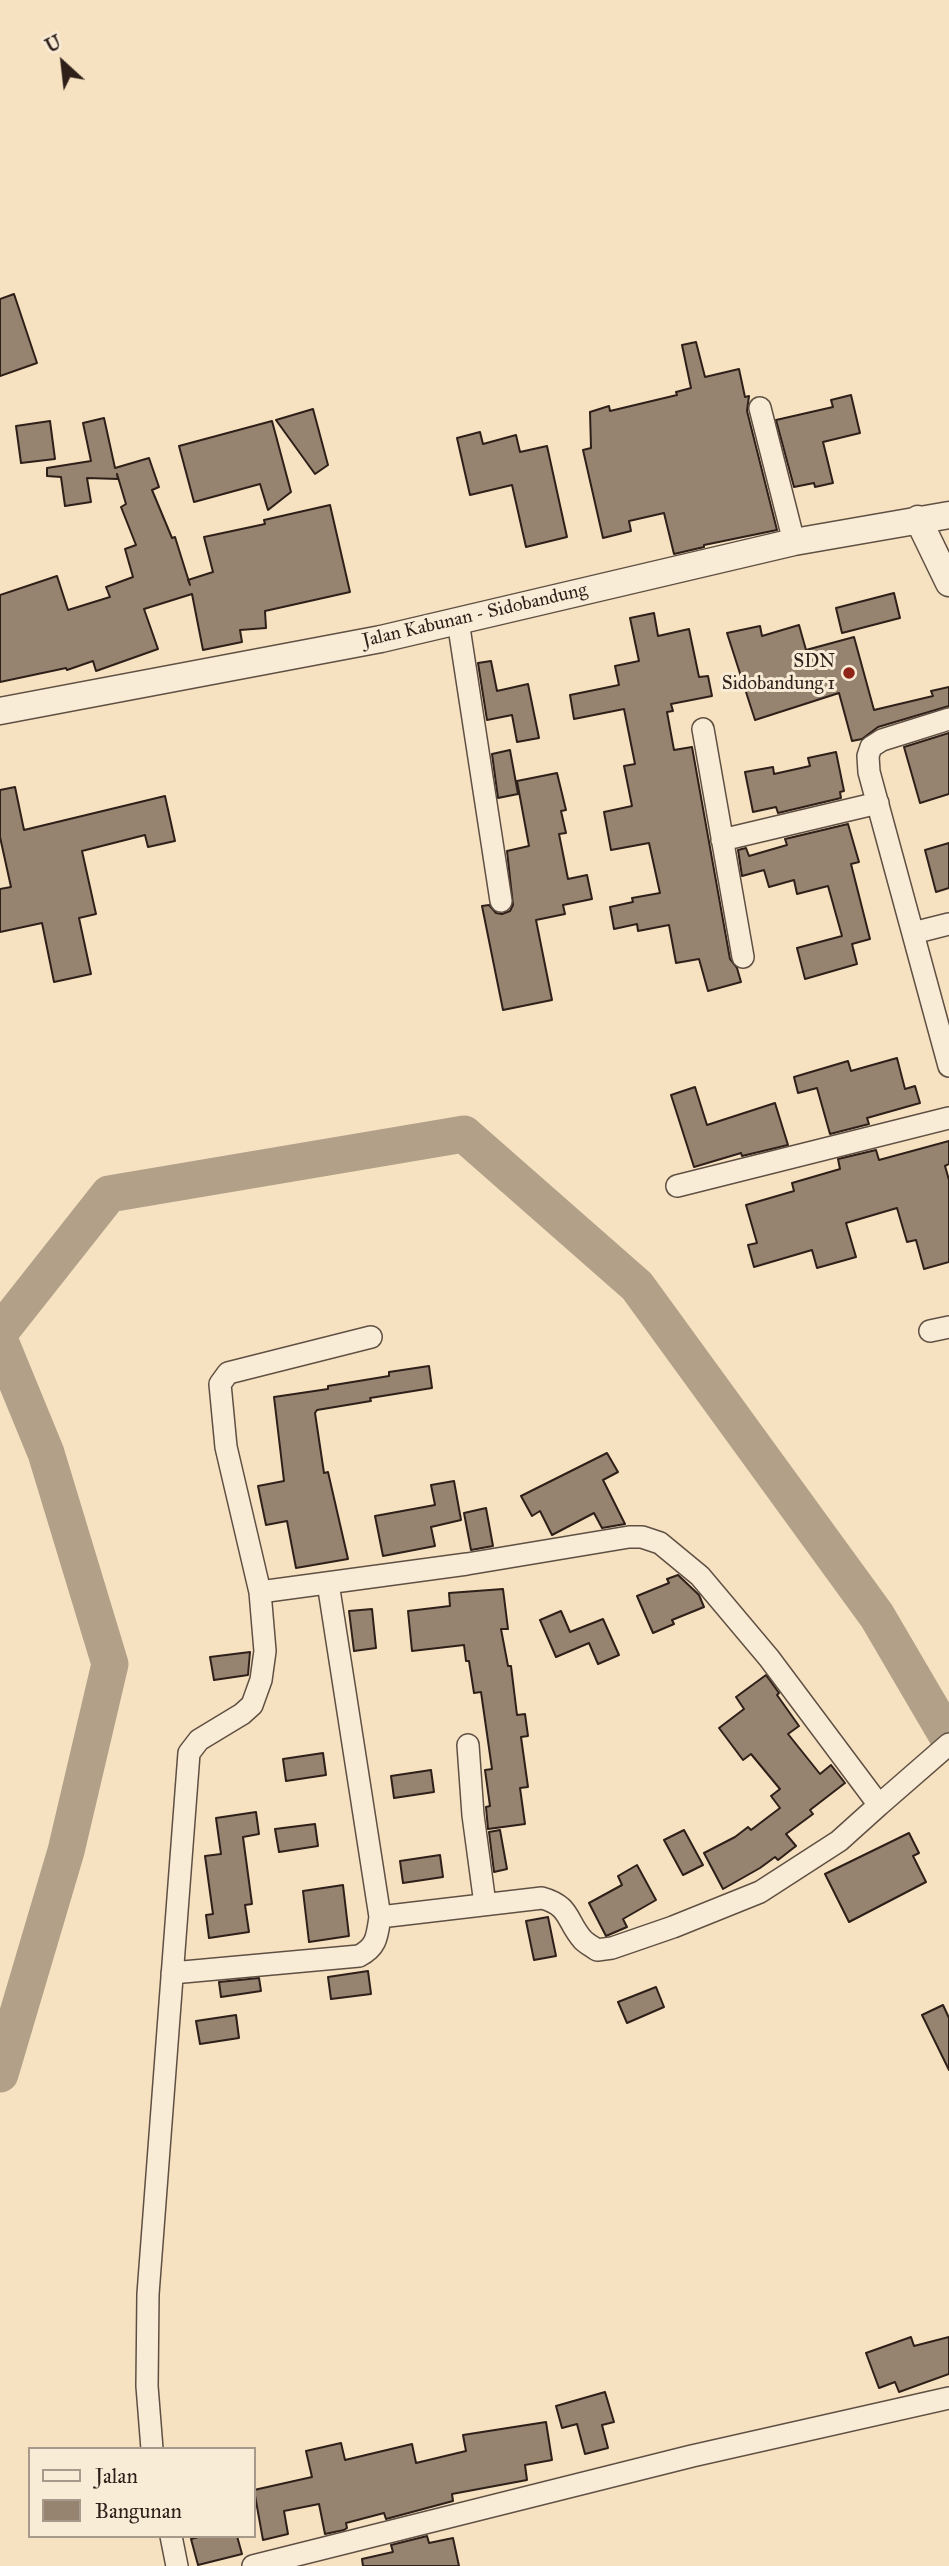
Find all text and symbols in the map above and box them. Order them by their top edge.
north arrow [28,28,98,98]
text: U [41,30,65,58]
street label: Jalan Kabunan - Sidobandung [360,579,590,653]
place label: SDN Sidobandung 1 [722,651,835,695]
marker: SDN Sidobandung 1 [841,665,857,681]
legend [28,2447,256,2538]
text: Jalan [95,2463,138,2489]
text: Bangunan [95,2498,182,2524]

